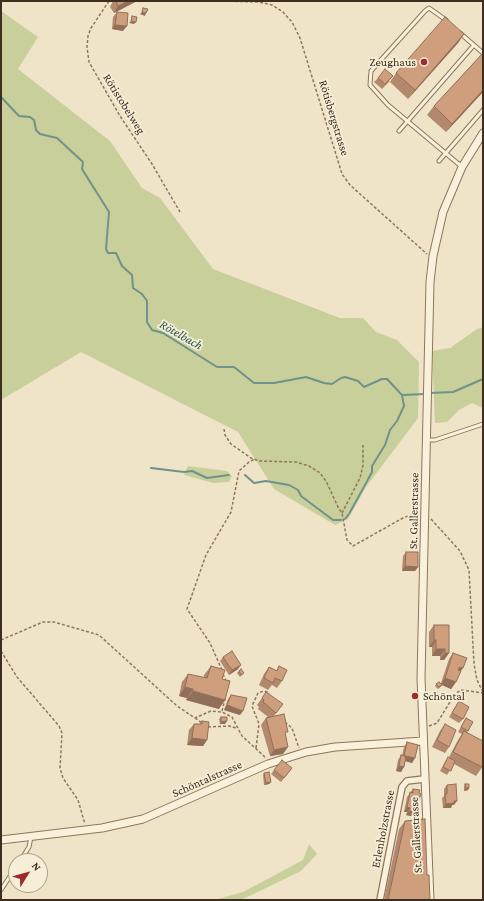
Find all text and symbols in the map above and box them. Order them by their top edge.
place label: Zeughaus [369,55,416,69]
marker: Zeughaus [419,57,429,67]
street label: Rötistobelweg [100,71,148,137]
street label: Rötisbergstrasse [316,78,352,158]
water label: Rötelbach [157,316,205,354]
street label: St. Gallerstrasse [406,473,422,549]
place label: Schöntal [423,689,465,703]
marker: Schöntal [410,691,420,701]
street label: Schöntalstrasse [170,757,244,801]
street label: Erlenholzstrasse [368,789,398,869]
street label: St. Gallerstrasse [407,796,425,874]
north arrow [8,853,48,893]
text: N [30,860,44,873]

